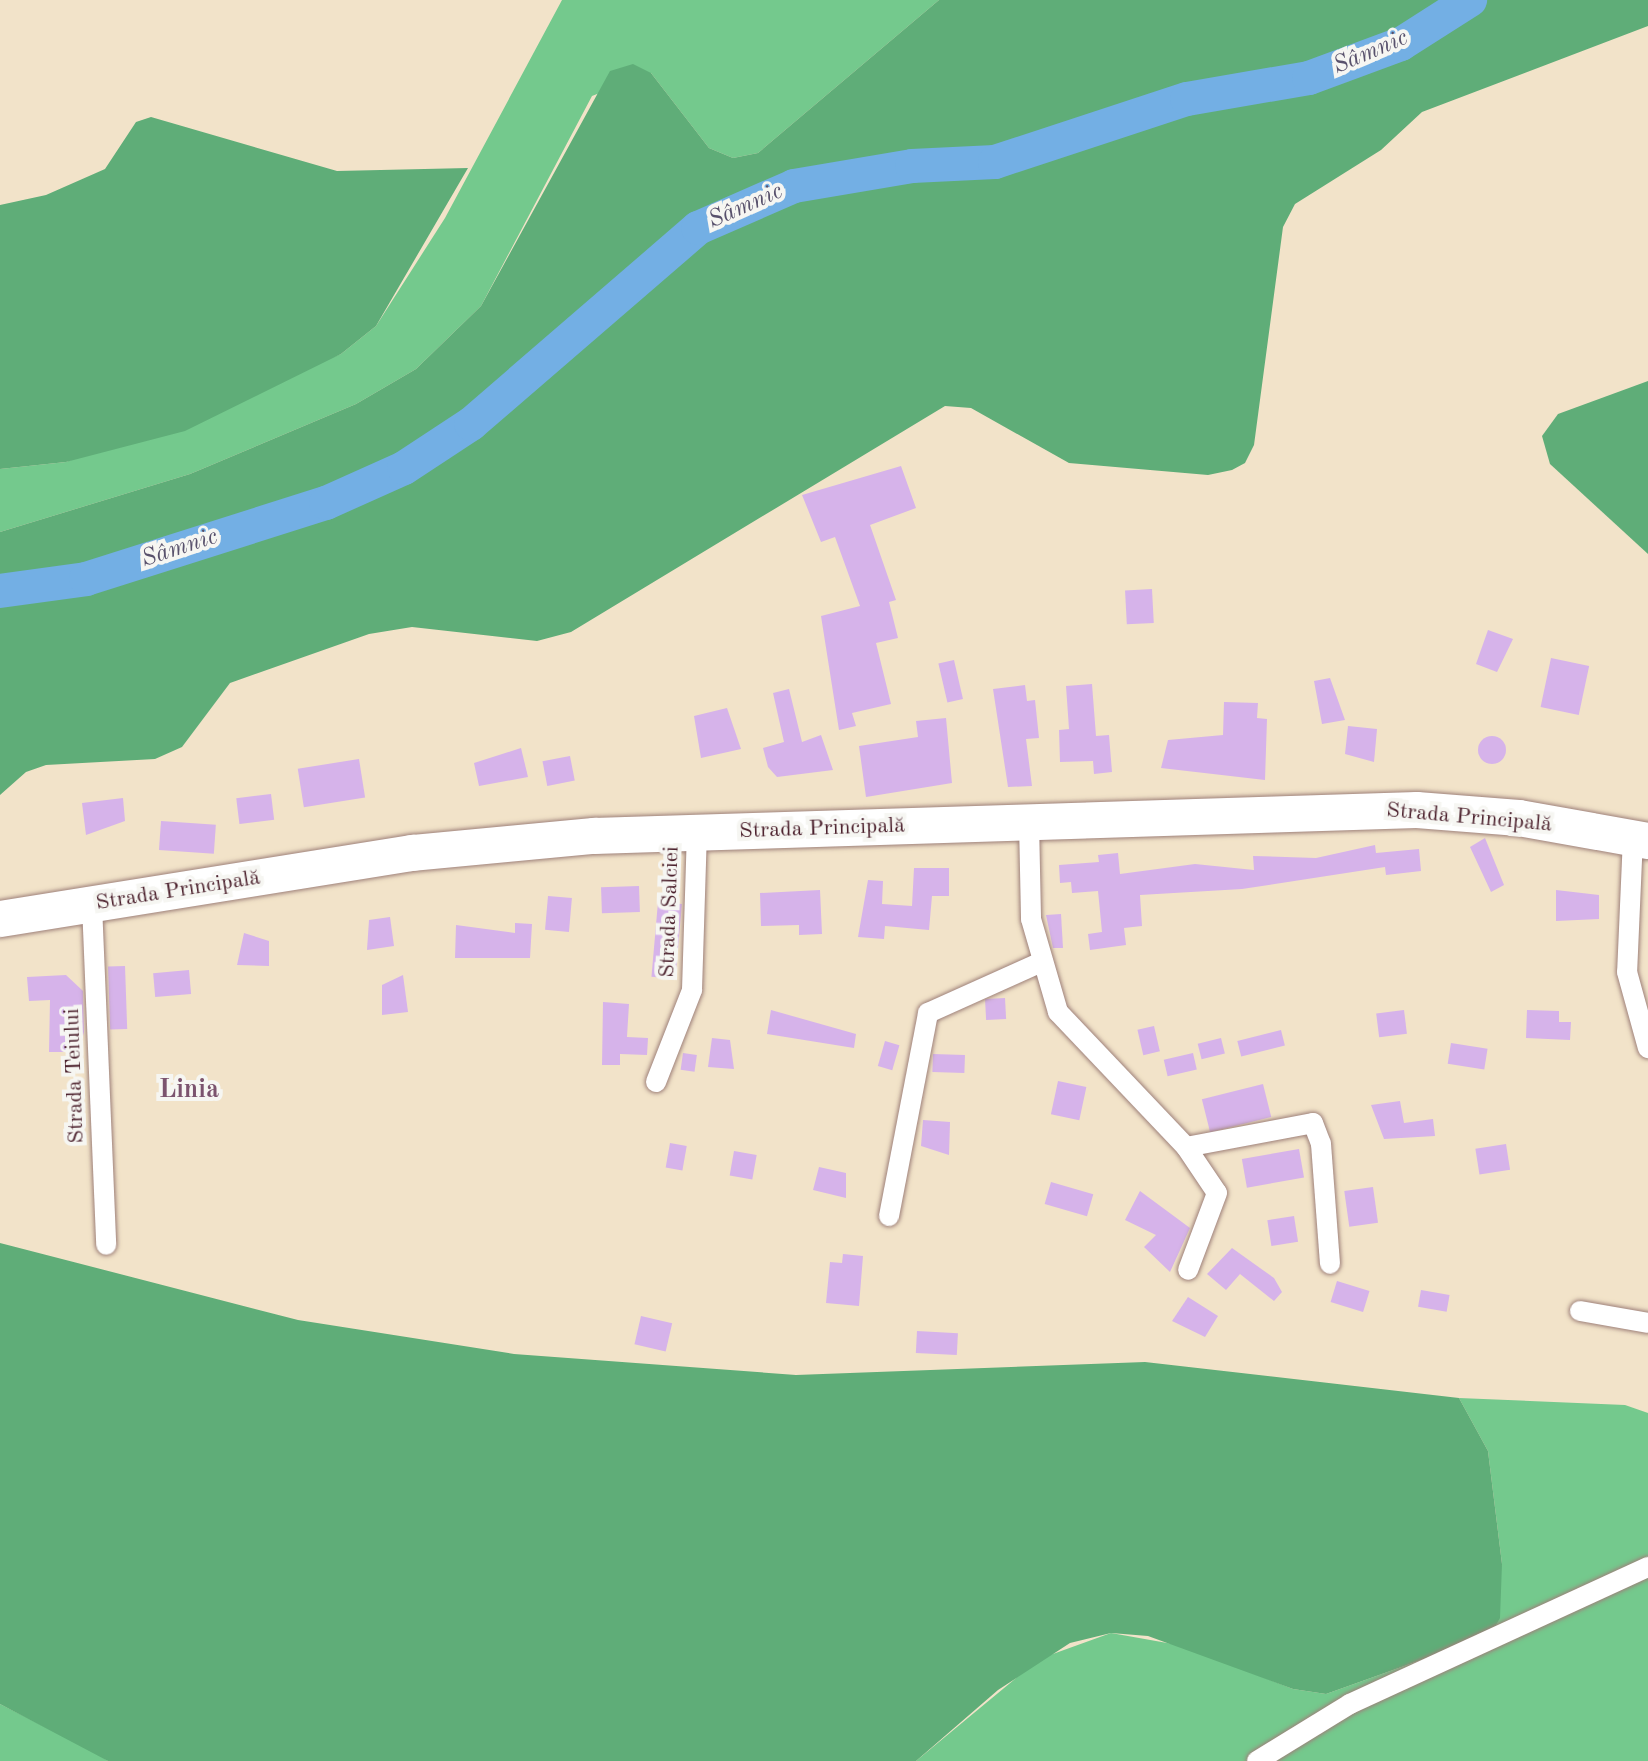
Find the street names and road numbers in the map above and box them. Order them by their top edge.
street label: Strada Principală [1385,798,1553,838]
street label: Strada Principală [739,813,905,845]
street label: Strada Salciei [655,846,685,978]
street label: Strada Principală [94,865,262,917]
street label: Strada Teiului [59,1008,91,1144]

